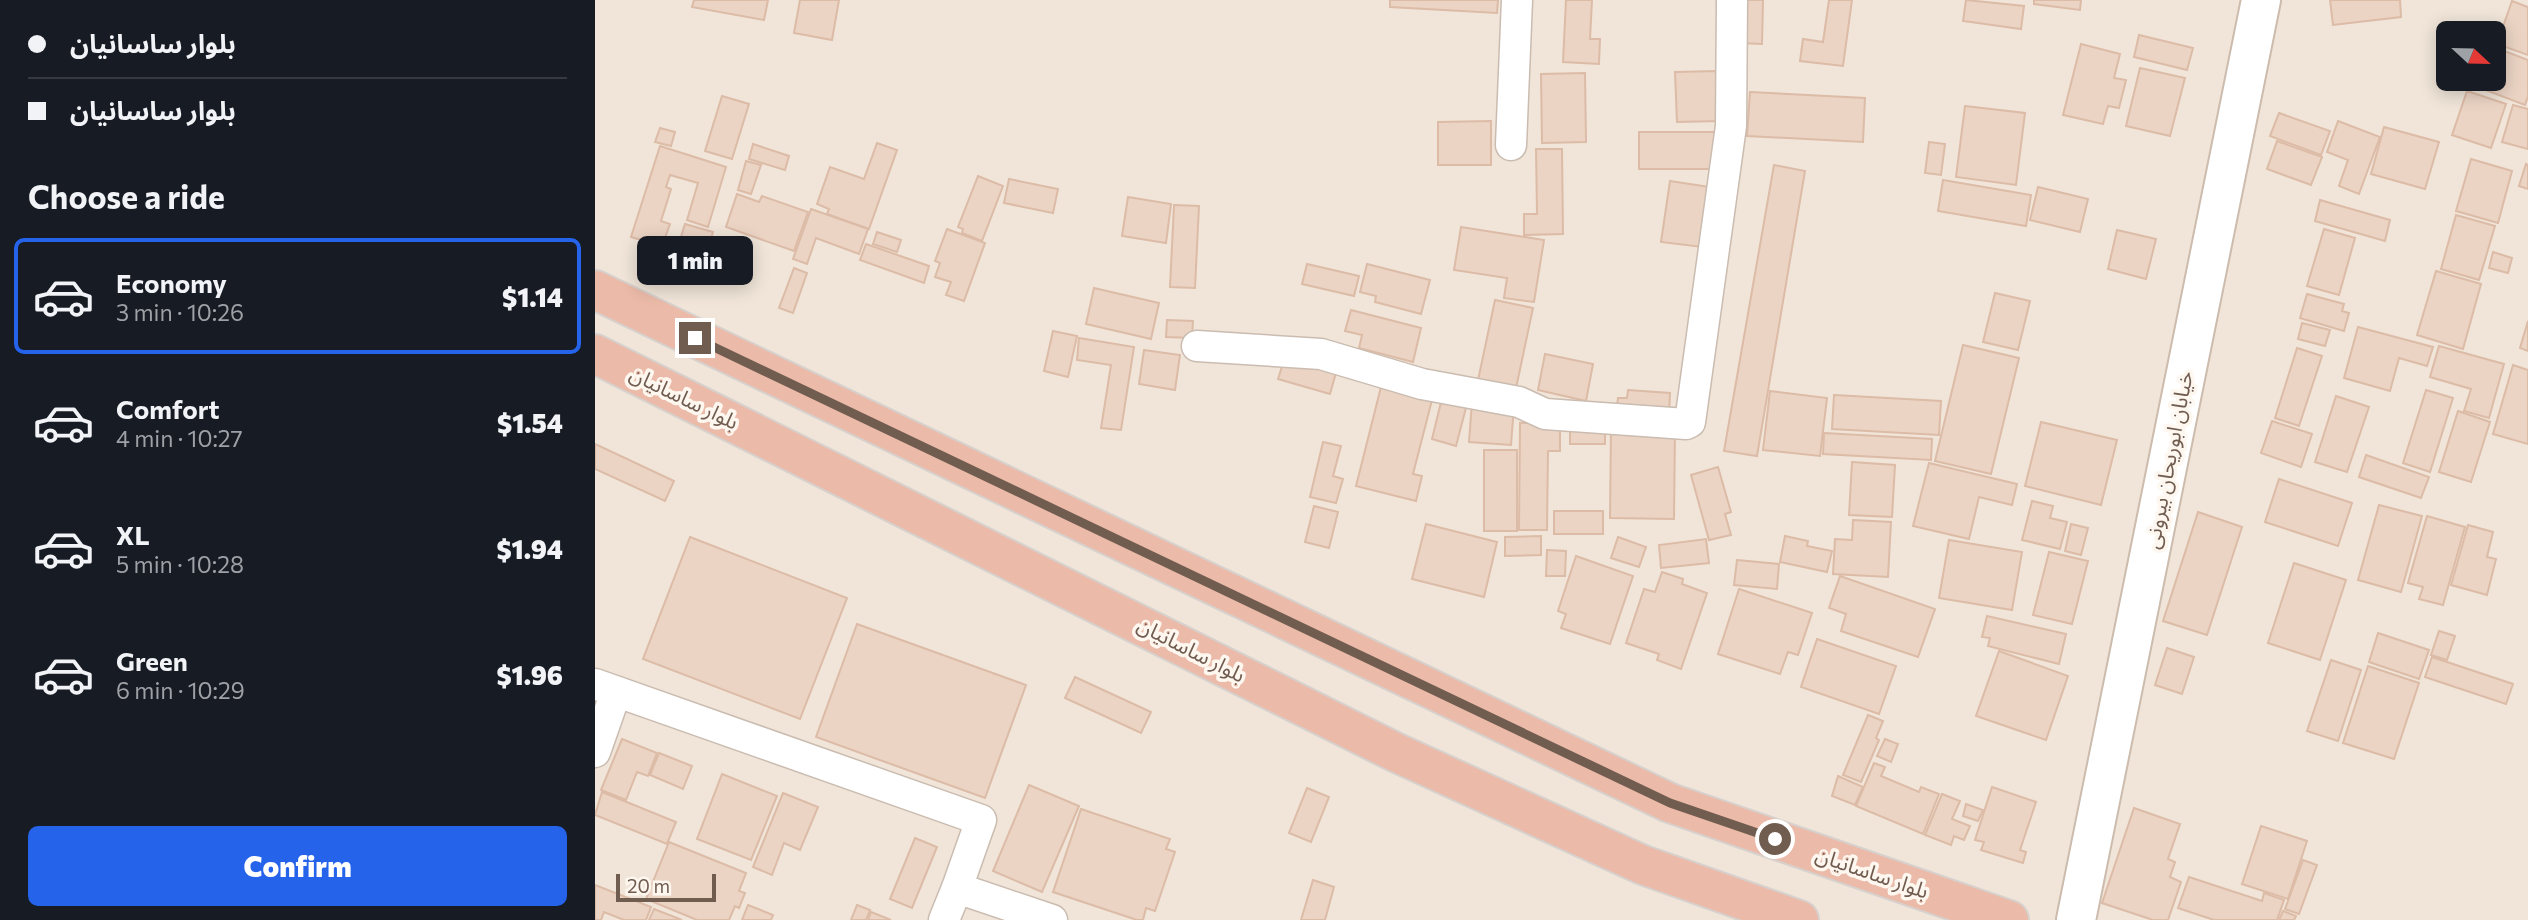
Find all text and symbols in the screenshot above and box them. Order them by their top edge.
north arrow [2436,21,2506,91]
map controls [2436,21,2506,91]
text: بلوار ساسانیان [70,27,236,58]
text: بلوار ساسانیان [70,94,236,125]
text: Choose a ride [28,176,225,216]
callout: 1 min [637,236,753,286]
text: 1 min [667,246,723,274]
icon: car [32,265,95,328]
text: Economy [116,267,227,298]
text: $1.14 [502,281,563,312]
text: 3 min · 10:26 [116,298,244,326]
route end [679,322,711,354]
street label: بلوار ساسانیان [626,360,743,435]
street label: خیابان ابوریحان بیرونی [2138,369,2198,551]
icon: car [32,391,95,454]
text: Comfort [116,393,219,424]
text: $1.54 [497,407,563,438]
text: 4 min · 10:27 [116,424,243,452]
icon: car [32,517,95,580]
text: XL [116,519,150,550]
text: $1.94 [496,533,563,564]
text: 5 min · 10:28 [116,550,244,578]
street label: بلوار ساسانیان [1133,611,1250,687]
icon: car [32,643,95,706]
text: Green [116,645,188,676]
text: $1.96 [496,659,563,690]
text: 6 min · 10:29 [116,676,245,704]
route start [1759,823,1791,855]
button: Confirm [28,826,567,906]
street label: بلوار ساسانیان [1812,841,1932,904]
scale bar [616,871,716,903]
text: 20 m [627,874,670,897]

